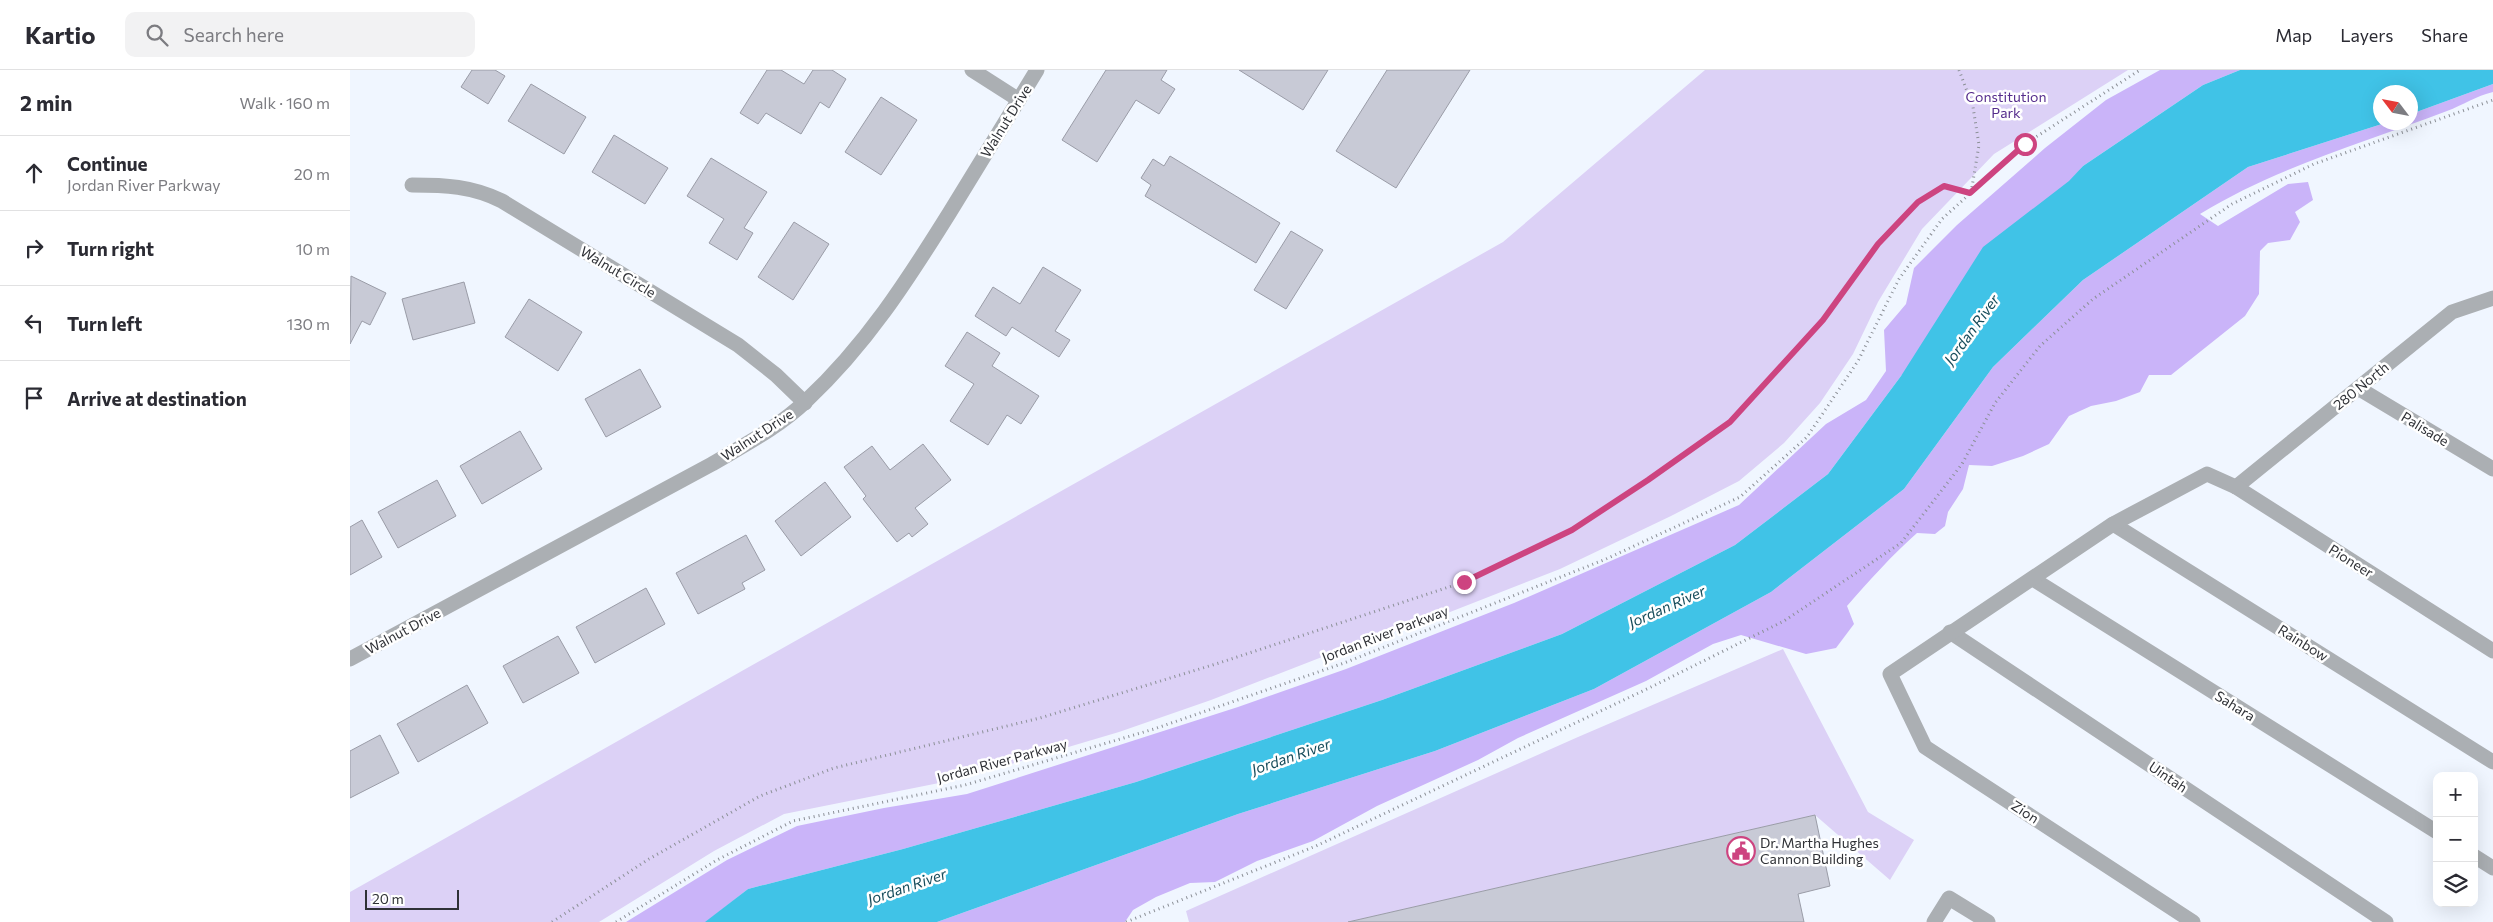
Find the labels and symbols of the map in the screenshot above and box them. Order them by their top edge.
street label: Walnut Drive [977,81,1035,160]
north arrow [2373,85,2418,130]
park label: Constitution Park [1966,88,2046,121]
route start [2014,133,2037,156]
street label: Walnut Circle [577,242,659,301]
water label: Jordan River [1939,290,2003,370]
street label: 280 North [2330,358,2392,413]
street label: Walnut Drive [717,405,796,464]
street label: Palisade [2398,408,2452,449]
street label: Pioneer [2326,540,2377,581]
route end [1453,571,1476,594]
water label: Jordan River [1623,581,1709,632]
street label: Jordan River Parkway [1319,602,1451,666]
street label: Walnut Drive [362,604,443,657]
street label: Rainbow [2275,621,2331,665]
street label: Sahara [2212,687,2258,724]
water label: Jordan River [1247,734,1334,779]
street label: Jordan River Parkway [935,735,1069,786]
street label: Uintah [2146,758,2191,796]
street label: Zion [2008,796,2042,827]
place label: Dr. Martha Hughes Cannon Building [1760,834,1879,867]
public building icon: Dr. Martha Hughes Cannon Building [1726,836,1756,866]
water label: Jordan River [863,864,950,909]
scale bar [365,887,459,910]

